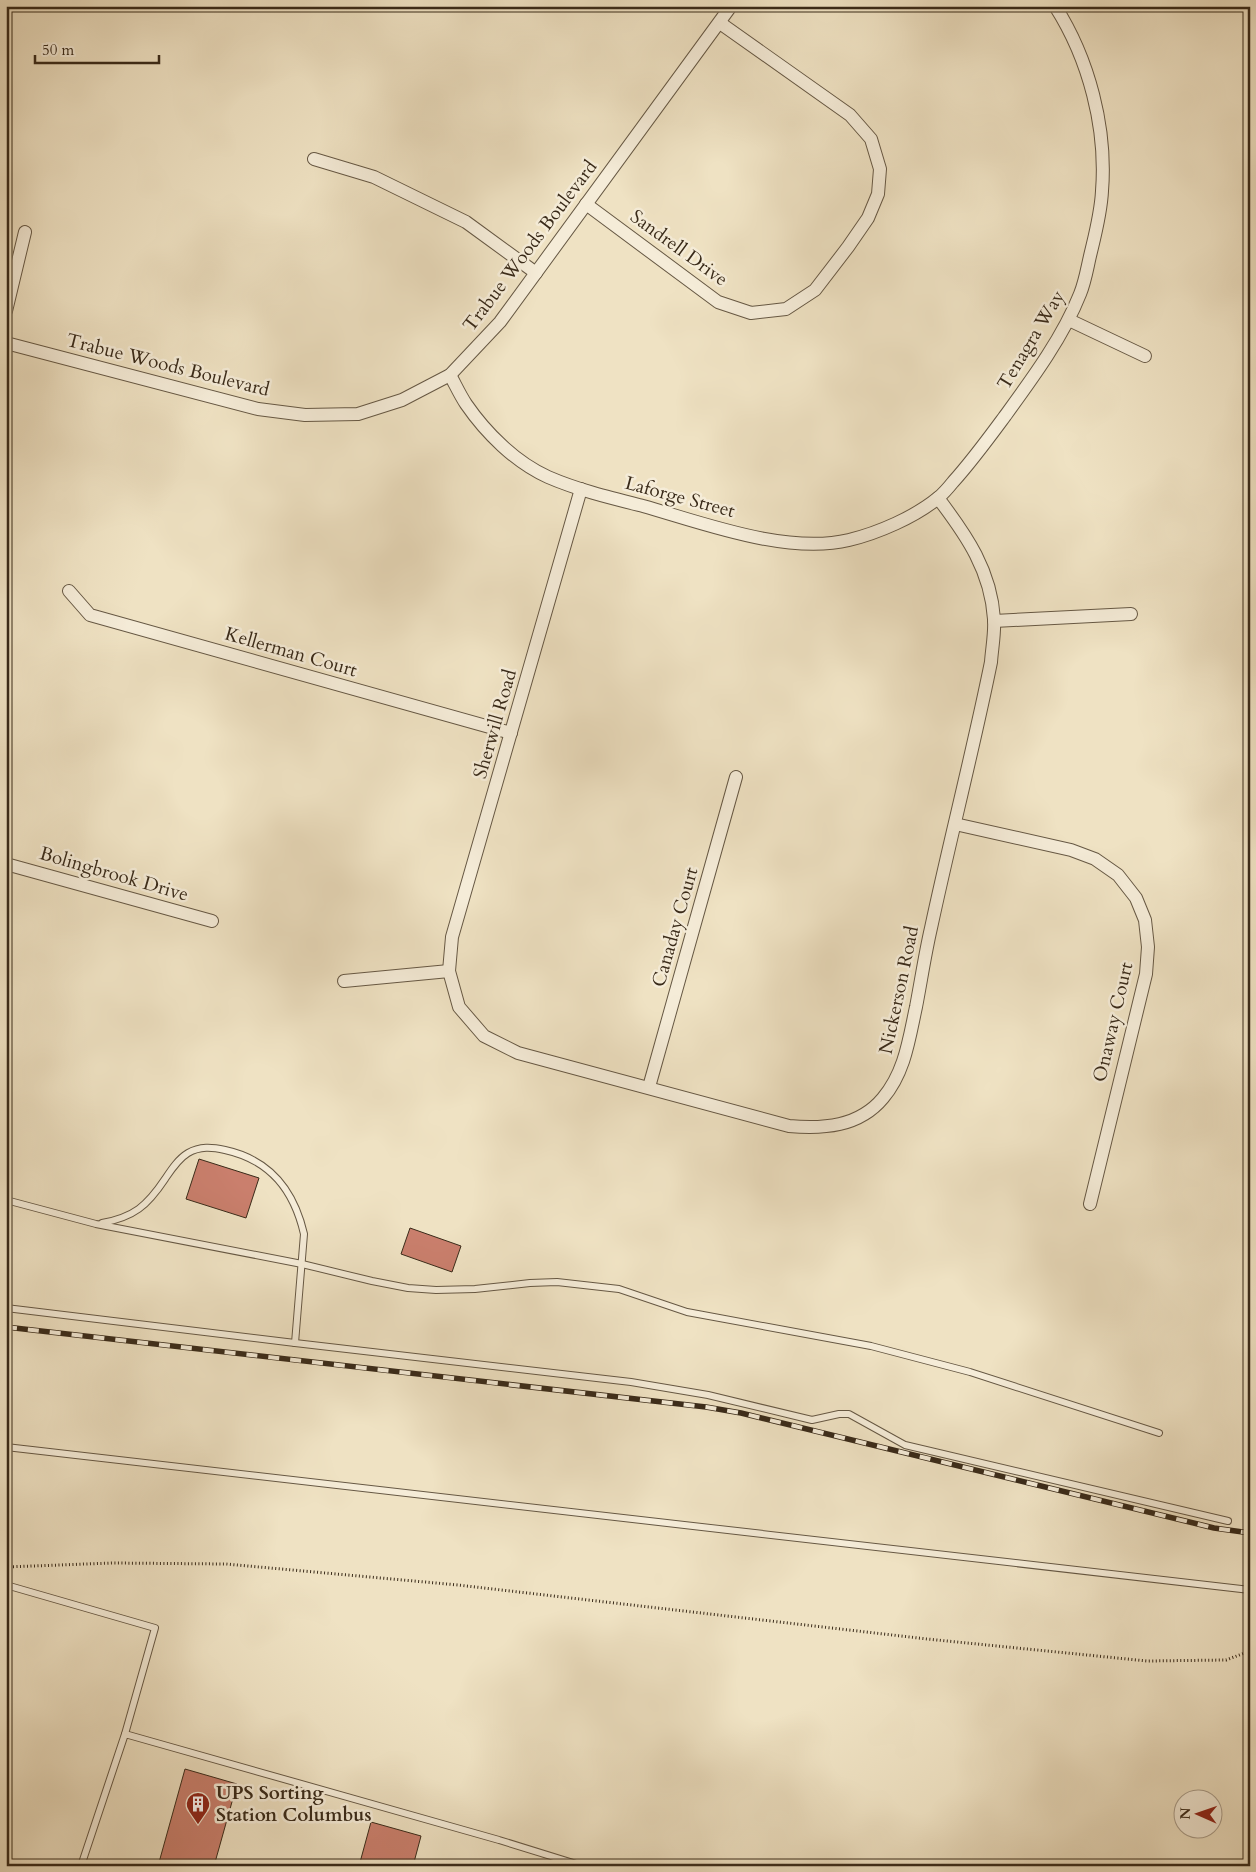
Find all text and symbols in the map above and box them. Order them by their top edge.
scale bar [35,32,159,64]
text: 50 m [42,40,74,60]
street label: Trabue Woods Boulevard [457,155,603,337]
street label: Sandrell Drive [625,204,733,292]
street label: Tenagra Way [991,285,1071,395]
street label: Trabue Woods Boulevard [64,327,272,403]
street label: Laforge Street [622,470,738,524]
street label: Kellerman Court [222,621,360,683]
street label: Sherwill Road [467,666,523,782]
street label: Bolingbrook Drive [37,840,191,908]
street label: Canaday Court [646,864,704,990]
street label: Nickerson Road [873,924,925,1056]
street label: Onaway Court [1087,960,1139,1084]
place label: UPS Sorting Station Columbus [216,1780,371,1828]
north arrow [1174,1790,1224,1840]
building icon: UPS Sorting Station Columbus [185,1791,211,1825]
text: N [1176,1807,1195,1820]

